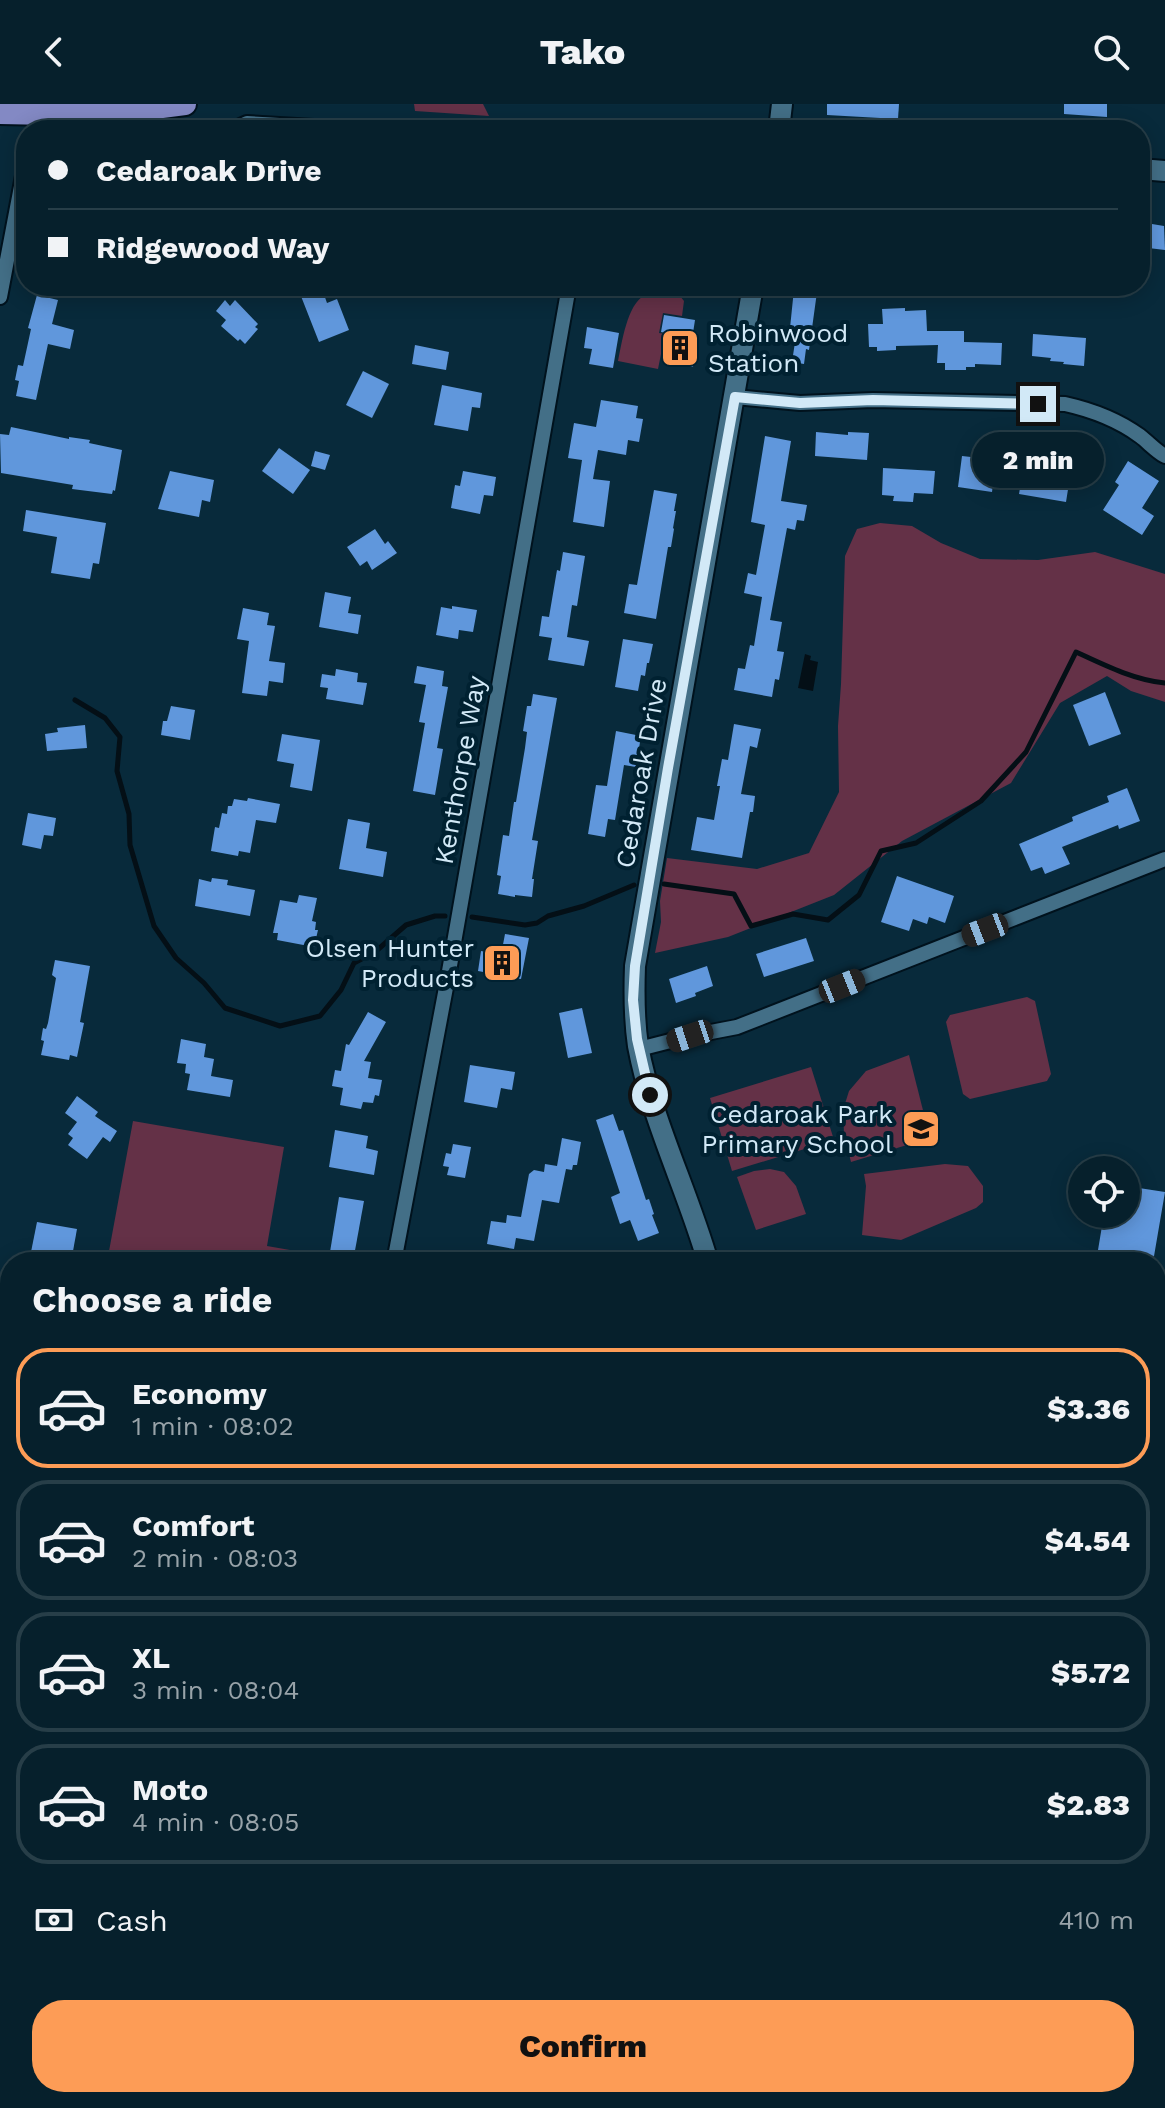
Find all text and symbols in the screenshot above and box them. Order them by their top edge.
icon: back [32,30,76,74]
icon: search [1089,30,1133,74]
text: Tako [540,31,625,73]
text: Cedaroak Drive [96,153,322,188]
text: Ridgewood Way [96,230,329,265]
place label: Robinwood Station [708,318,848,378]
building icon: Robinwood Station [659,327,701,369]
route end [1020,386,1056,422]
callout: 2 min [972,432,1104,488]
text: 2 min [1003,445,1073,475]
street label: Kenthorpe Way [429,673,491,867]
street label: Cedaroak Drive [610,676,672,870]
car [958,910,1012,950]
place label: Olsen Hunter Products [306,933,474,993]
building icon: Olsen Hunter Products [481,942,523,984]
car [815,966,869,1006]
car [663,1017,717,1055]
route start [632,1077,668,1113]
place label: Cedaroak Park Primary School [701,1099,893,1159]
school or university icon: Cedaroak Park Primary School [900,1108,942,1150]
map controls [1068,1156,1140,1228]
button: locate [1068,1156,1140,1228]
text: Choose a ride [32,1279,272,1321]
icon: car [36,1372,108,1444]
text: Economy [132,1376,267,1411]
text: $3.36 [1047,1391,1130,1426]
text: 1 min · 08:02 [132,1411,294,1441]
icon: car [36,1504,108,1576]
text: Comfort [132,1508,254,1543]
text: $4.54 [1045,1523,1130,1558]
text: 2 min · 08:03 [132,1543,298,1573]
icon: car [36,1636,108,1708]
text: XL [132,1640,170,1675]
text: $5.72 [1051,1655,1130,1690]
text: 3 min · 08:04 [132,1675,299,1705]
icon: car [36,1768,108,1840]
text: Moto [132,1772,208,1807]
text: $2.83 [1047,1787,1130,1822]
text: 4 min · 08:05 [132,1807,299,1837]
icon: cash [32,1898,76,1942]
text: Cash [96,1903,168,1938]
text: 410 m [1059,1905,1134,1935]
button: Confirm [32,2000,1134,2092]

